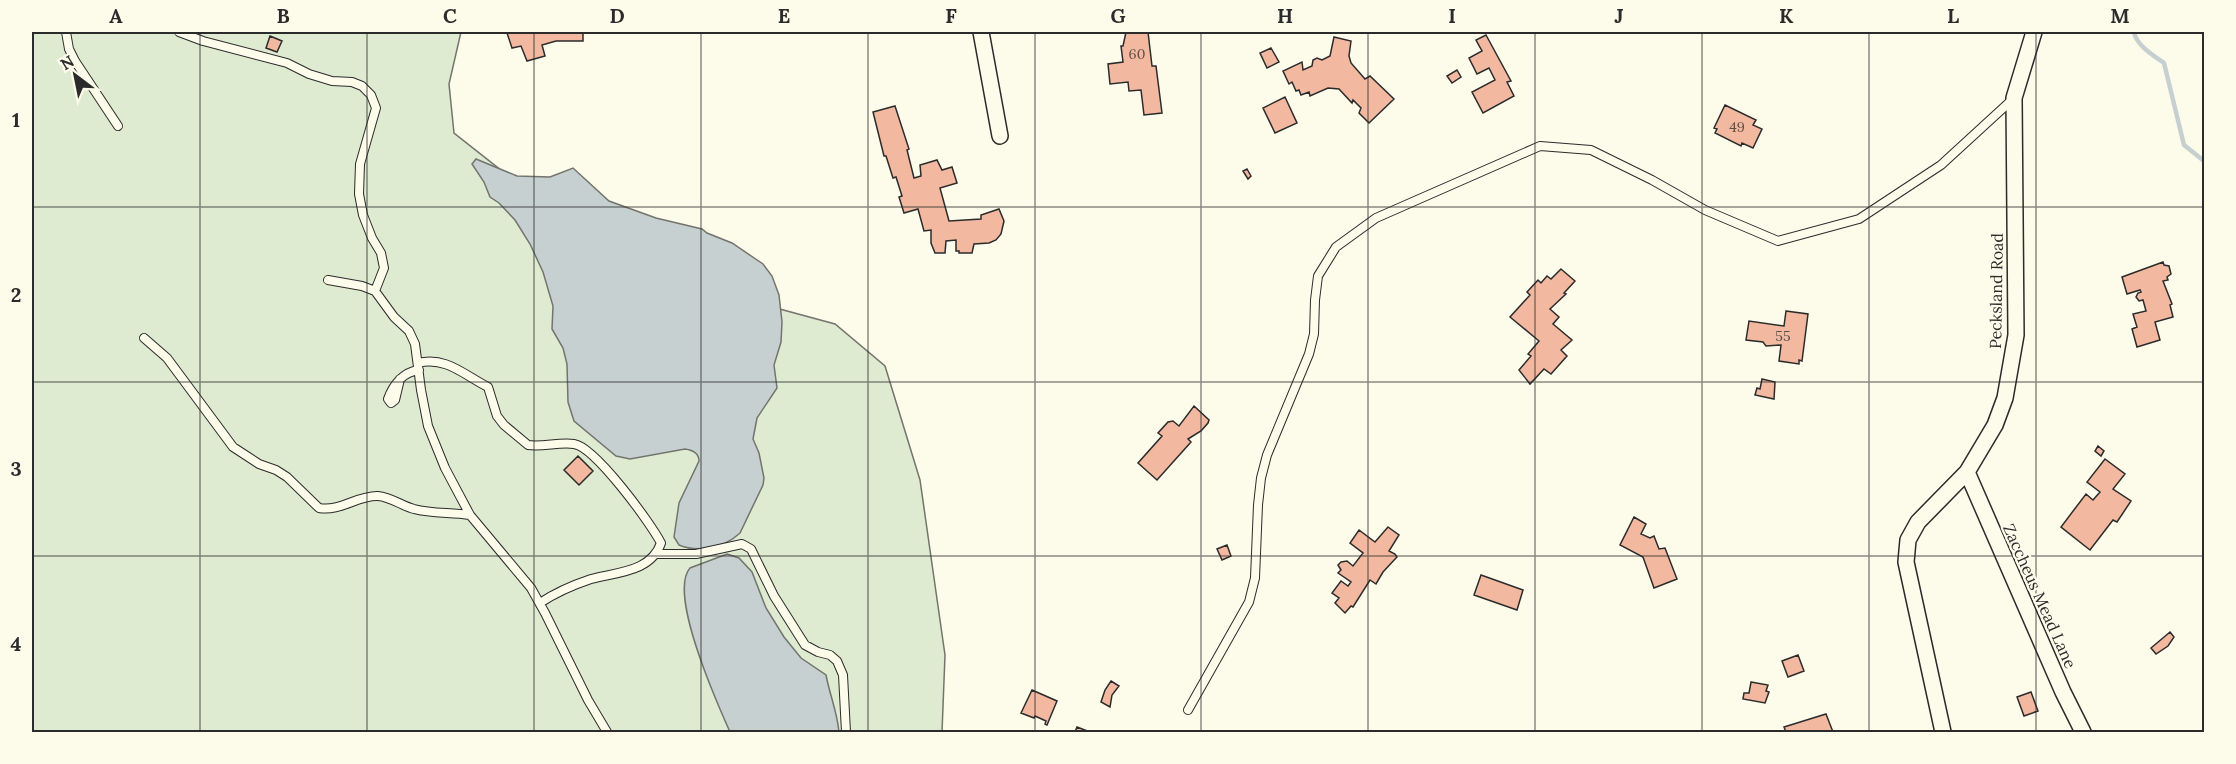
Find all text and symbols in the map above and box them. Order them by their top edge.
text: A [109,3,123,28]
text: B [276,3,290,28]
text: C [443,3,457,28]
text: D [609,3,625,28]
text: E [778,3,790,28]
text: F [945,3,957,28]
text: G [1110,3,1126,28]
text: H [1277,3,1293,28]
text: I [1448,3,1456,28]
text: J [1614,3,1624,28]
text: K [1779,3,1794,28]
text: L [1947,3,1959,28]
text: M [2110,3,2130,28]
north arrow [45,45,105,105]
house number: 60 [1129,45,1145,63]
text: N [57,51,78,74]
text: 1 [12,107,20,132]
house number: 49 [1729,118,1745,136]
street label: Pecksland Road [1985,232,2007,349]
text: 2 [11,282,21,307]
house number: 55 [1775,327,1791,345]
text: 3 [10,456,22,481]
street label: Zaccheus Mead Lane [1999,521,2081,672]
text: 4 [11,631,22,656]

